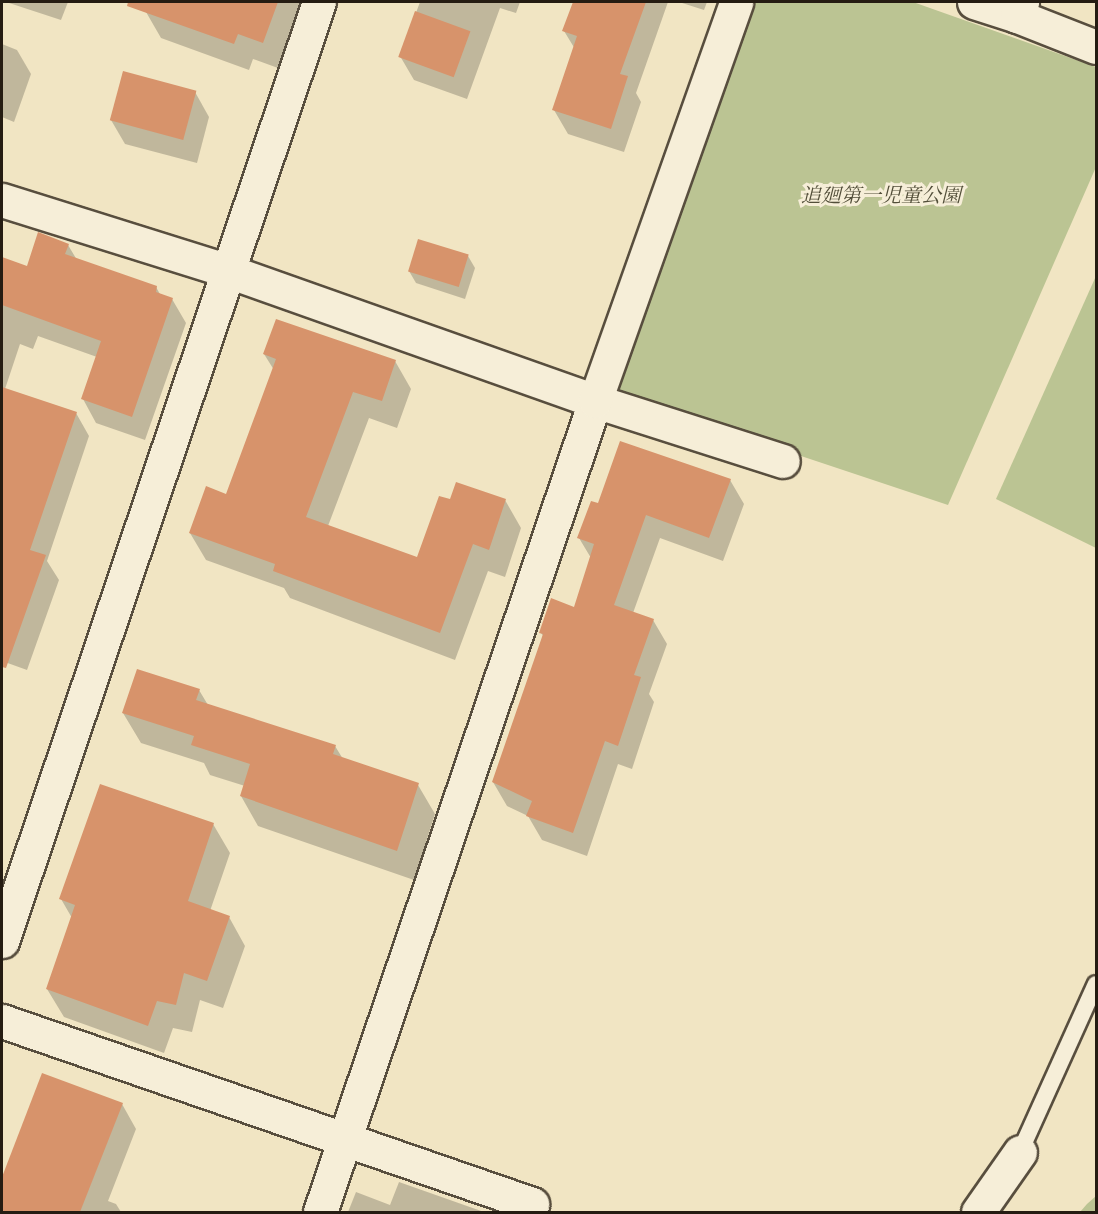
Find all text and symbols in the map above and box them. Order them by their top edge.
park label: 追廻第一児童公園 [801,183,961,207]

